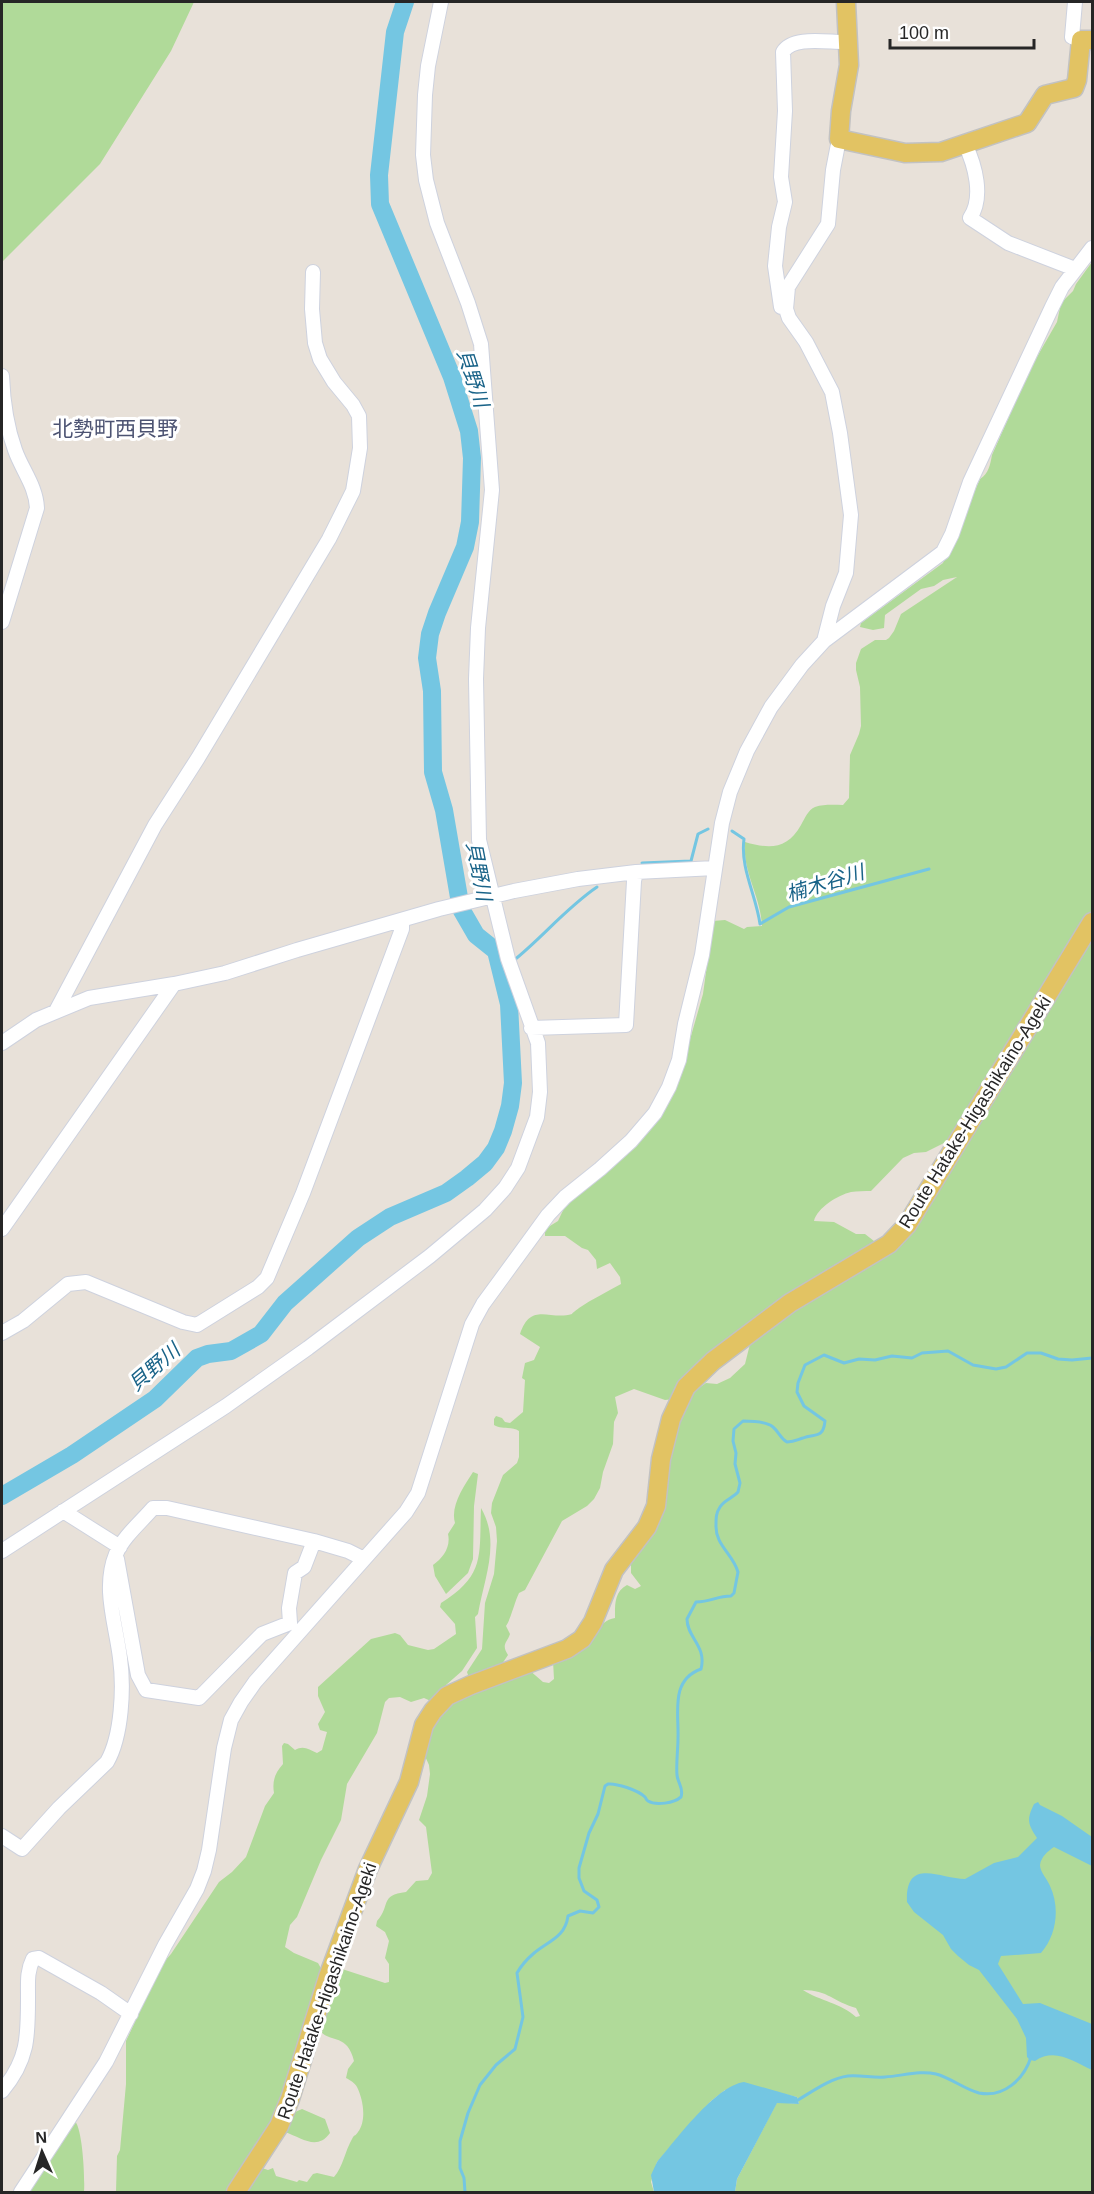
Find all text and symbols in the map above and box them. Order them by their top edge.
scale bar [890,12,1034,50]
text: 100 m [899,23,949,43]
water label: 貝野川 [453,346,493,412]
district label: 北勢町西貝野 [52,417,178,440]
water label: 貝野川 [462,839,496,905]
water label: 楠木谷川 [784,860,868,905]
street label: Route Hatake-Higashikaino-Ageki [895,992,1055,1232]
water label: 貝野川 [124,1338,185,1395]
street label: Route Hatake-Higashikaino-Ageki [274,1860,380,2122]
north arrow [12,2122,72,2182]
text: N [35,2129,47,2146]

